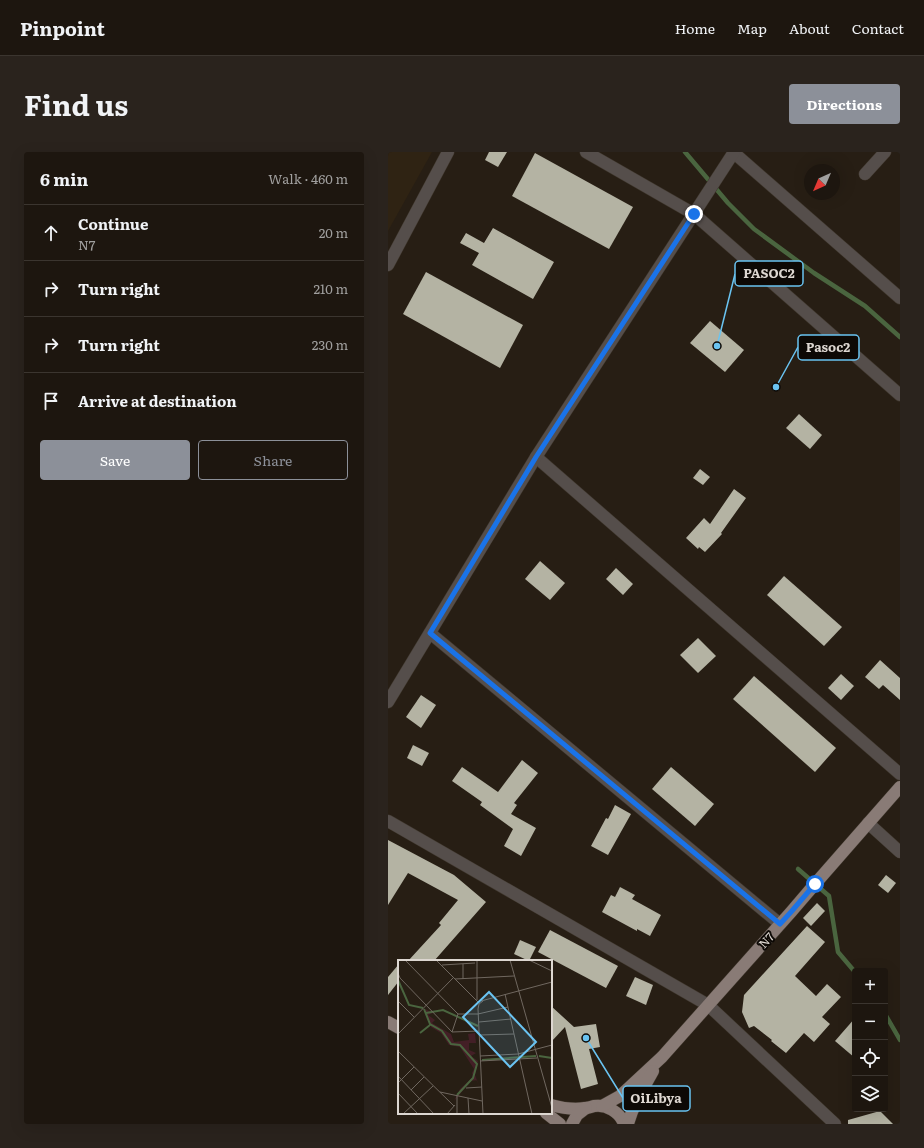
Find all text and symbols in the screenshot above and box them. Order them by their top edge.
text: Pinpoint [20,14,105,42]
text: Home [675,18,715,38]
text: Map [737,18,767,38]
text: About [789,18,830,38]
text: Contact [852,18,904,38]
text: Find us [24,83,128,125]
button: Directions [789,84,900,124]
north arrow [804,164,840,200]
text: 6 min [40,166,88,191]
text: Walk · 460 m [268,169,348,188]
route end [685,205,703,223]
text: Continue [78,212,148,235]
icon: ahead [40,222,62,244]
text: 20 m [319,223,348,242]
text: N7 [78,235,95,254]
callout: PASOC2 [735,261,803,286]
text: PASOC2 [743,263,795,282]
text: Turn right [78,277,160,300]
icon: right [40,278,62,300]
text: 210 m [313,279,348,298]
text: Turn right [78,333,160,356]
icon: right [40,334,62,356]
text: 230 m [312,335,348,354]
callout: Pasoc2 [798,335,859,360]
text: Pasoc2 [806,337,850,356]
text: Arrive at destination [78,389,237,412]
icon: arrive [40,390,62,412]
button: Save [40,440,190,480]
button: Share [198,440,348,480]
route start [806,875,824,893]
street label: N7 [754,928,778,952]
inset map [398,960,552,1114]
map controls [852,968,888,1112]
button: + [852,968,888,1004]
button: − [852,1004,888,1040]
button: locate [852,1040,888,1076]
button: layers [852,1076,888,1112]
callout: OiLibya [623,1086,690,1111]
text: OiLibya [630,1088,682,1107]

